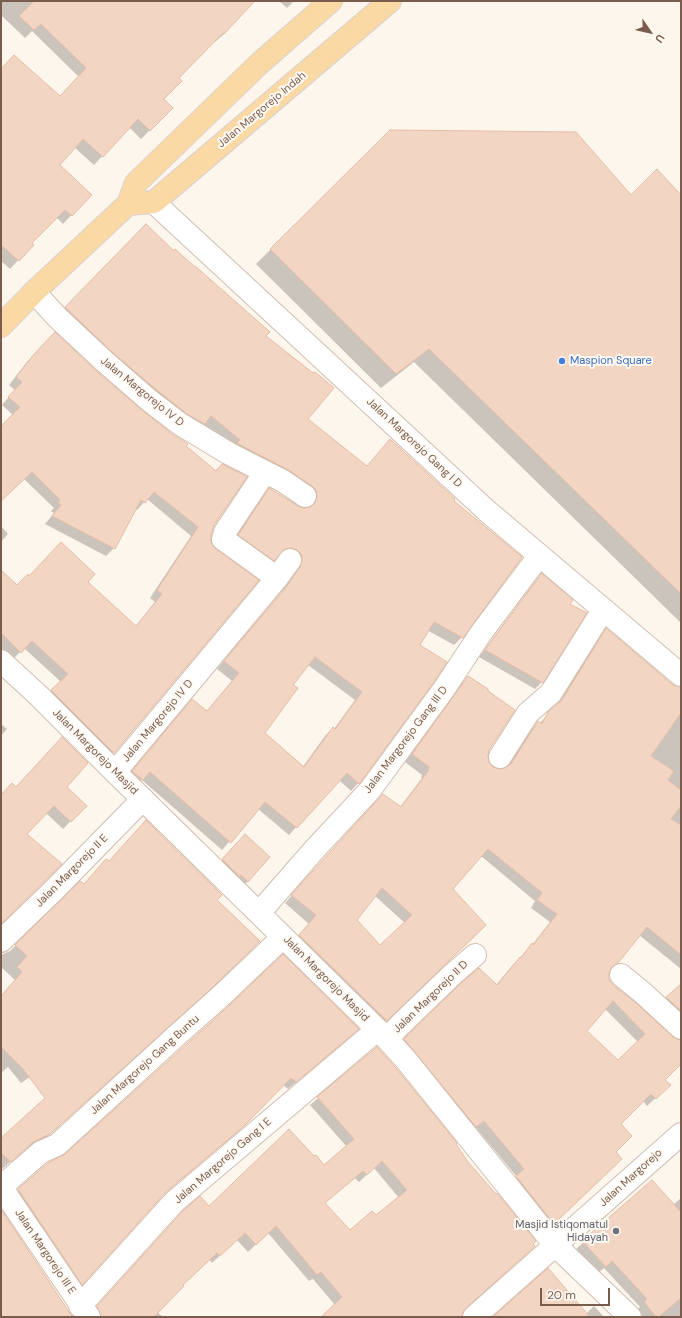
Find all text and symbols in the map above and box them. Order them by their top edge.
north arrow [630,12,670,52]
text: U [652,32,668,46]
street label: Jalan Margorejo Indah [215,69,309,151]
street label: Jalan Margorejo IV D [98,354,186,430]
place label: Maspion Square [570,354,652,368]
marker: Maspion Square [557,356,567,366]
street label: Jalan Margorejo Gang I D [364,395,464,491]
street label: Jalan Margorejo IV D [120,677,196,765]
street label: Jalan Margorejo Gang III D [361,684,451,796]
street label: Jalan Margorejo Masjid [49,706,141,798]
street label: Jalan Margorejo II E [33,832,111,910]
street label: Jalan Margorejo Masjid [280,933,372,1025]
street label: Jalan Margorejo II D [391,958,471,1036]
street label: Jalan Margorejo Gang Buntu [88,1012,202,1118]
street label: Jalan Margorejo Gang I E [172,1115,274,1207]
street label: Jalan Margorejo [597,1146,665,1210]
street label: Jalan Margorejo III E [12,1207,78,1297]
place label: Masjid Istiqomatul Hidayah [515,1218,608,1244]
marker: Masjid Istiqomatul Hidayah [611,1226,621,1236]
scale bar [542,1280,612,1306]
text: 20 m [547,1287,576,1303]

